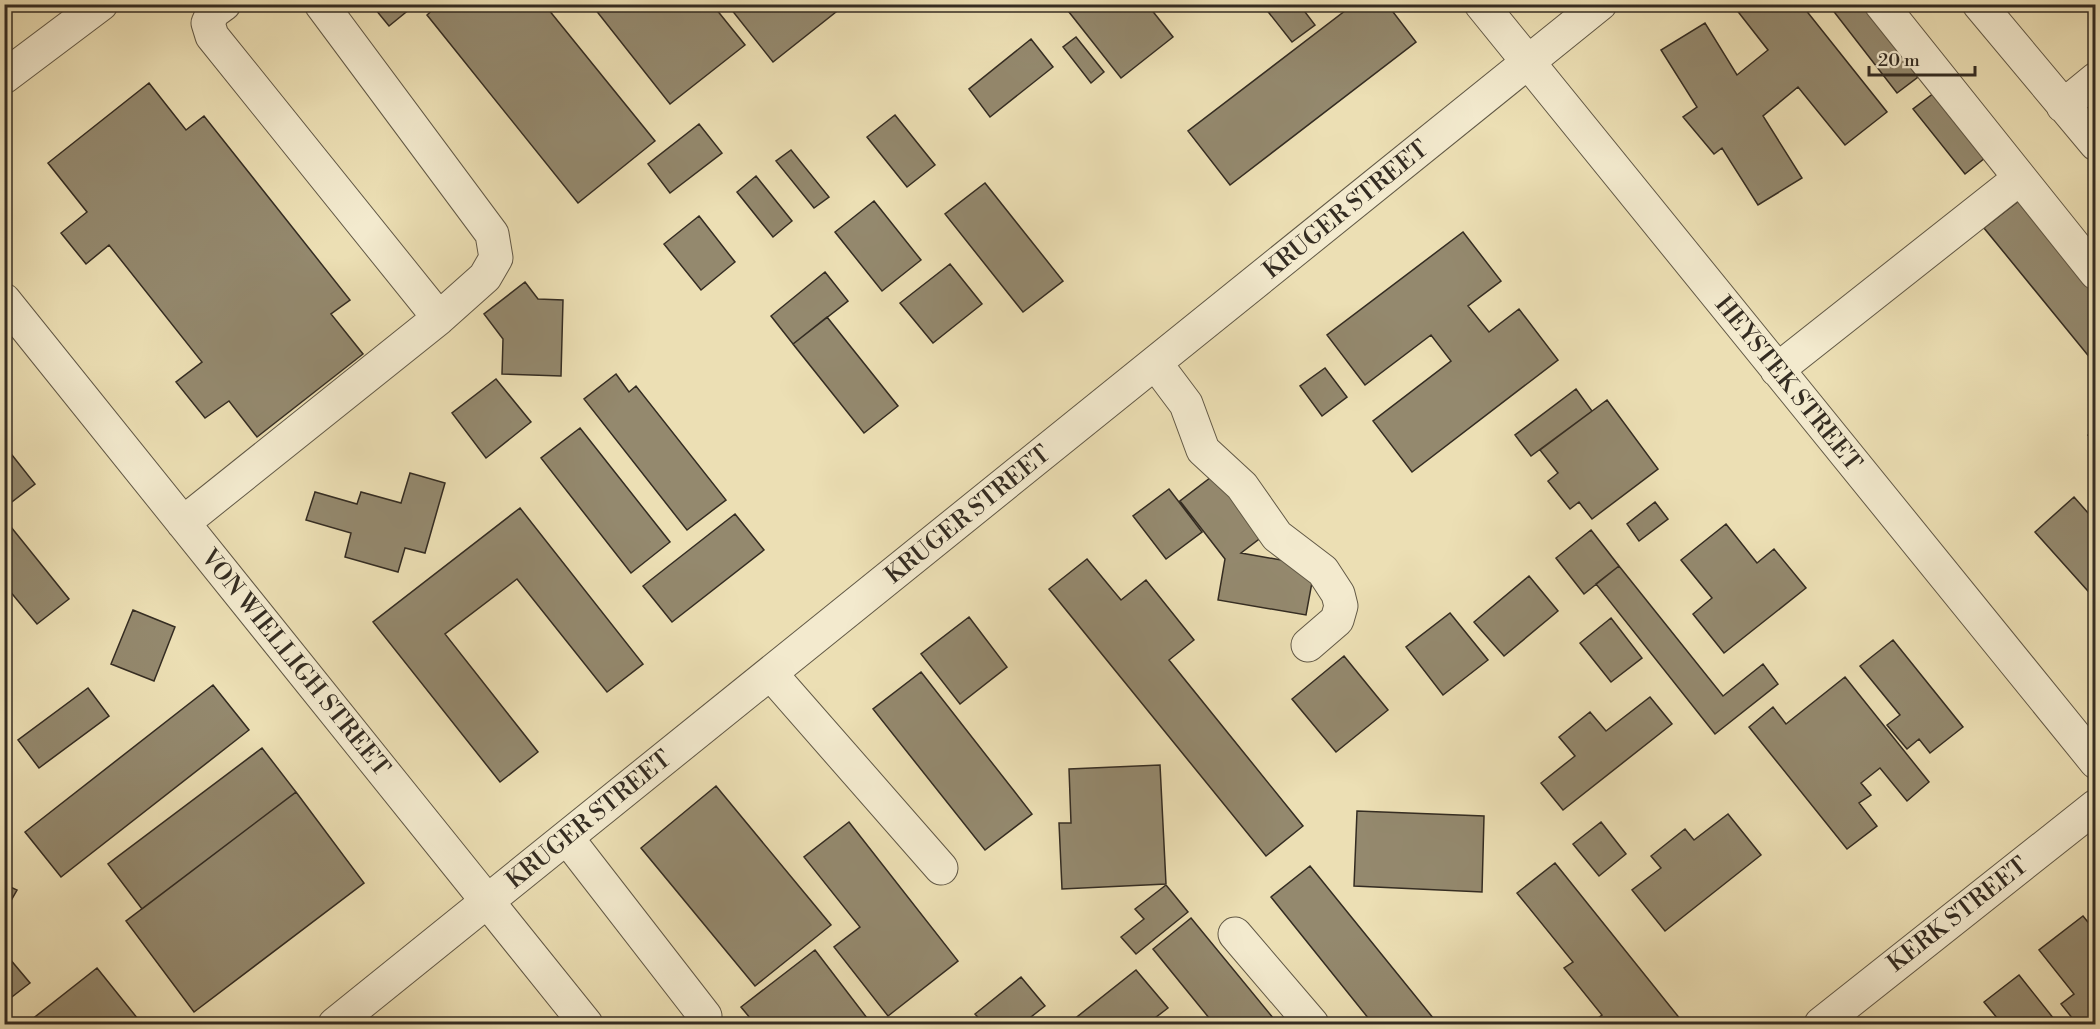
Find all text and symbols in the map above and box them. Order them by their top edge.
scale bar [1869,39,1976,77]
text: 20 m [1878,49,1920,72]
street label: KRUGER STREET [1257,134,1435,286]
street label: HEYSTEK STREET [1708,290,1868,478]
street label: KRUGER STREET [879,439,1057,591]
street label: VON WIELLIGH STREET [193,543,396,783]
street label: KRUGER STREET [500,744,678,896]
street label: KERK STREET [1882,851,2034,979]

